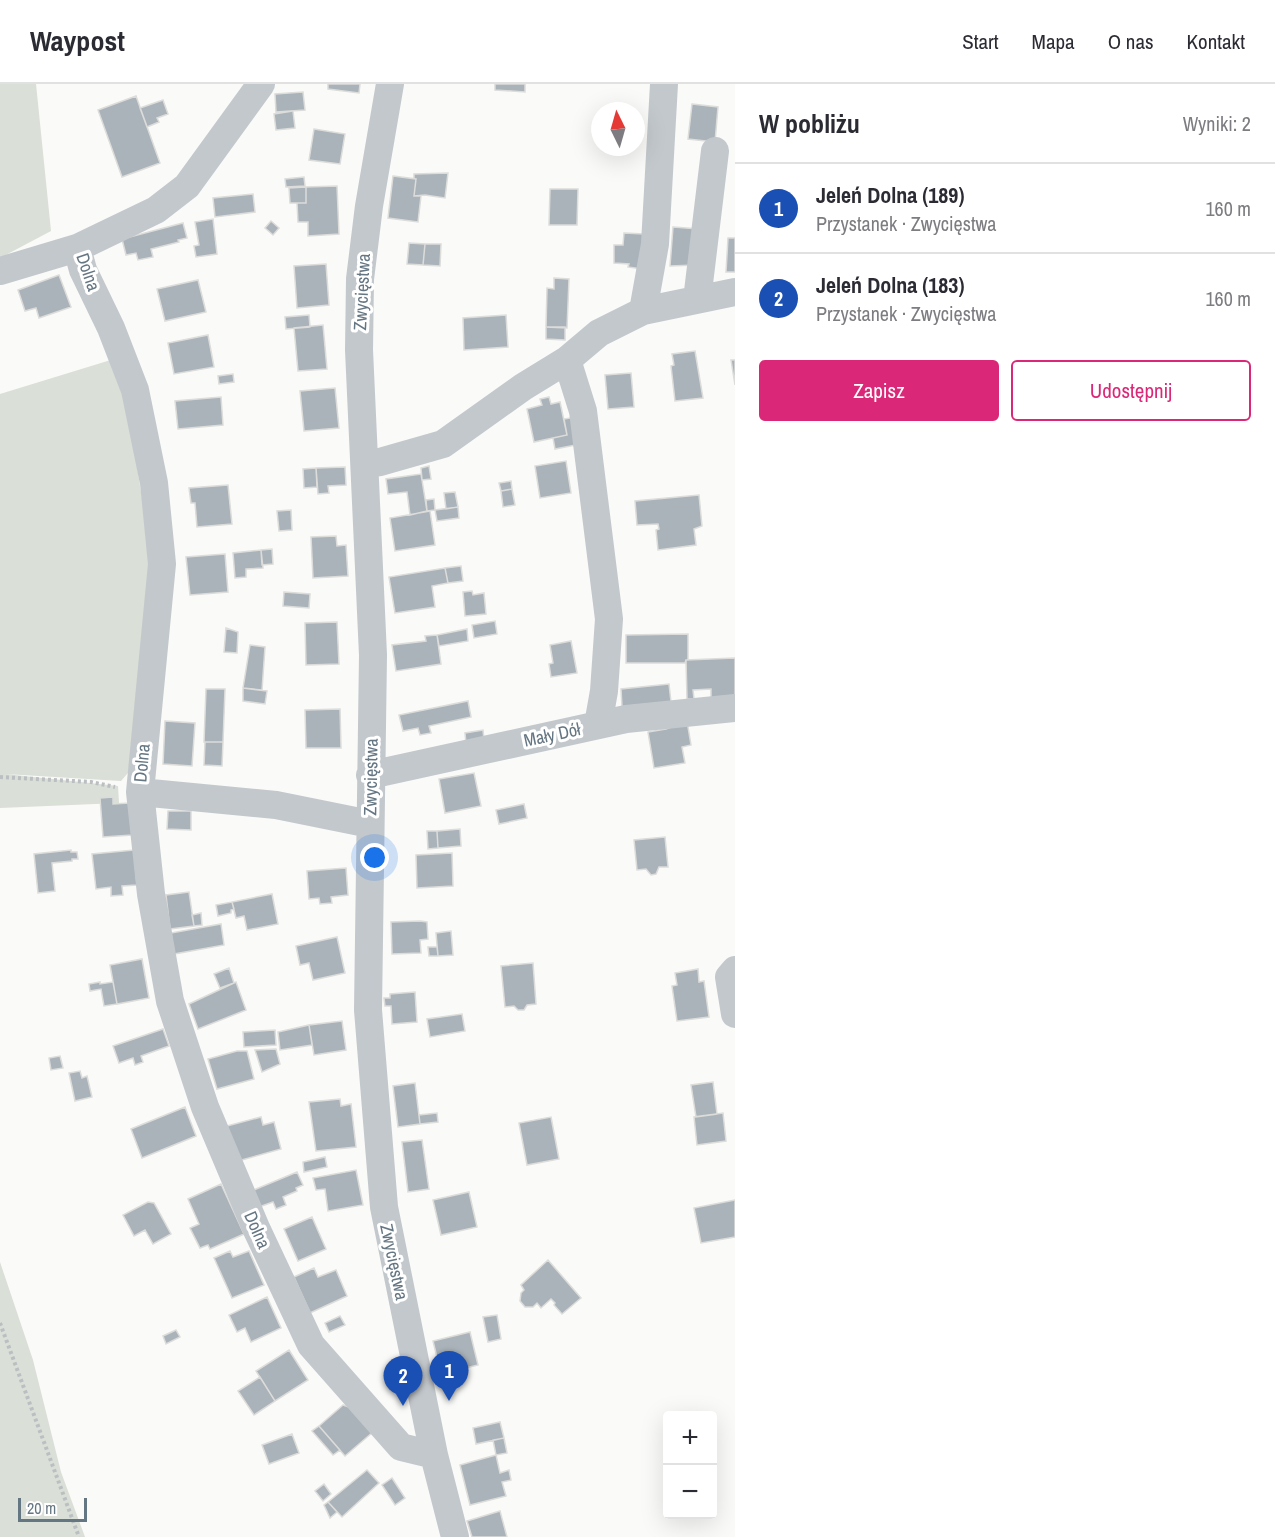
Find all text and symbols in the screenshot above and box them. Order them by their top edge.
text: Waypost [30,22,125,60]
text: Start [962,27,999,56]
text: Mapa [1032,27,1075,56]
text: O nas [1108,27,1154,56]
text: Kontakt [1187,27,1245,56]
north arrow [591,102,645,156]
text: W pobliżu [759,106,860,141]
text: Wyniki: 2 [1183,110,1251,137]
text: Jeleń Dolna (189) [816,180,964,210]
text: 1 [774,195,783,222]
text: 160 m [1205,195,1251,222]
text: Przystanek · Zwycięstwa [816,210,996,237]
street label: Dolna [70,250,107,294]
street label: Zwycięstwa [347,253,376,331]
text: Jeleń Dolna (183) [816,270,964,300]
text: 2 [774,285,783,312]
text: 160 m [1205,285,1251,312]
text: Przystanek · Zwycięstwa [816,300,996,327]
button: Zapisz [759,360,999,421]
button: Udostępnij [1011,360,1251,421]
street label: Mały Dół [521,716,583,753]
street label: Zwycięstwa [357,738,384,816]
street label: Dolna [127,743,156,783]
your location [360,843,389,872]
street label: Dolna [238,1207,277,1252]
street label: Zwycięstwa [374,1222,415,1302]
pin: 1 [430,1352,468,1401]
pin: 2 [384,1356,422,1406]
map controls [663,1411,717,1519]
button: + [663,1411,717,1465]
button: − [663,1465,717,1519]
scale bar [18,1495,87,1522]
text: 20 m [27,1497,56,1519]

